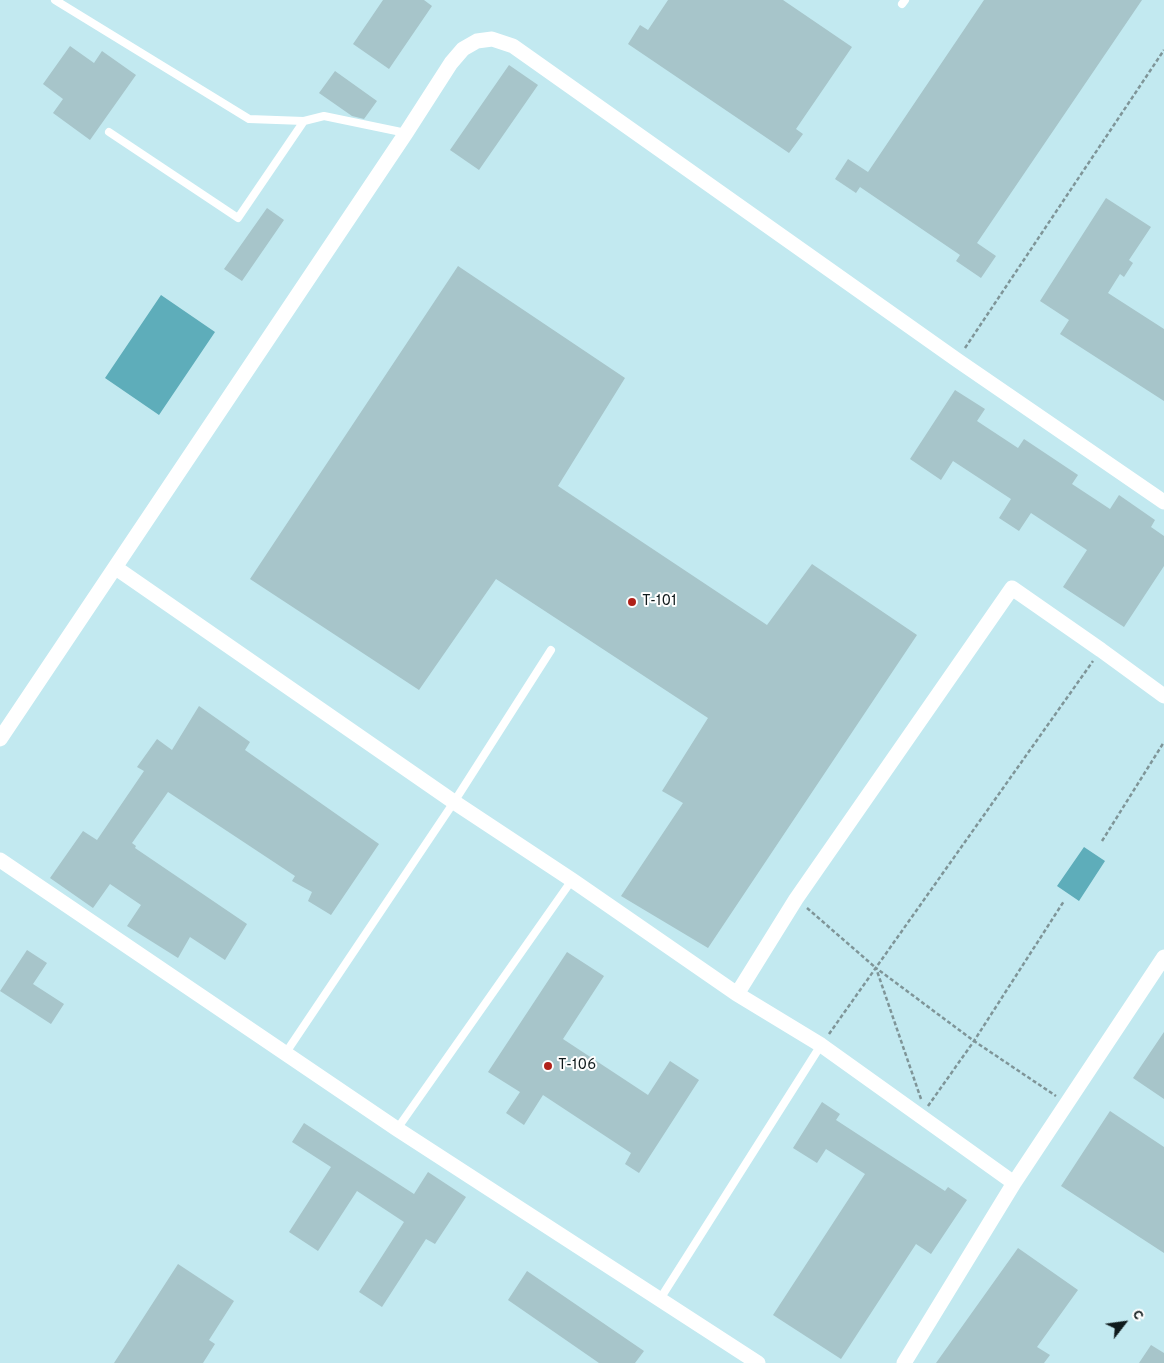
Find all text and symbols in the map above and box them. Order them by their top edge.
place label: Т-101 [642,593,677,611]
marker: Т-101 [626,596,638,608]
place label: Т-106 [558,1057,596,1075]
marker: Т-106 [542,1060,554,1072]
north arrow [1099,1298,1149,1348]
text: С [1128,1307,1147,1323]

